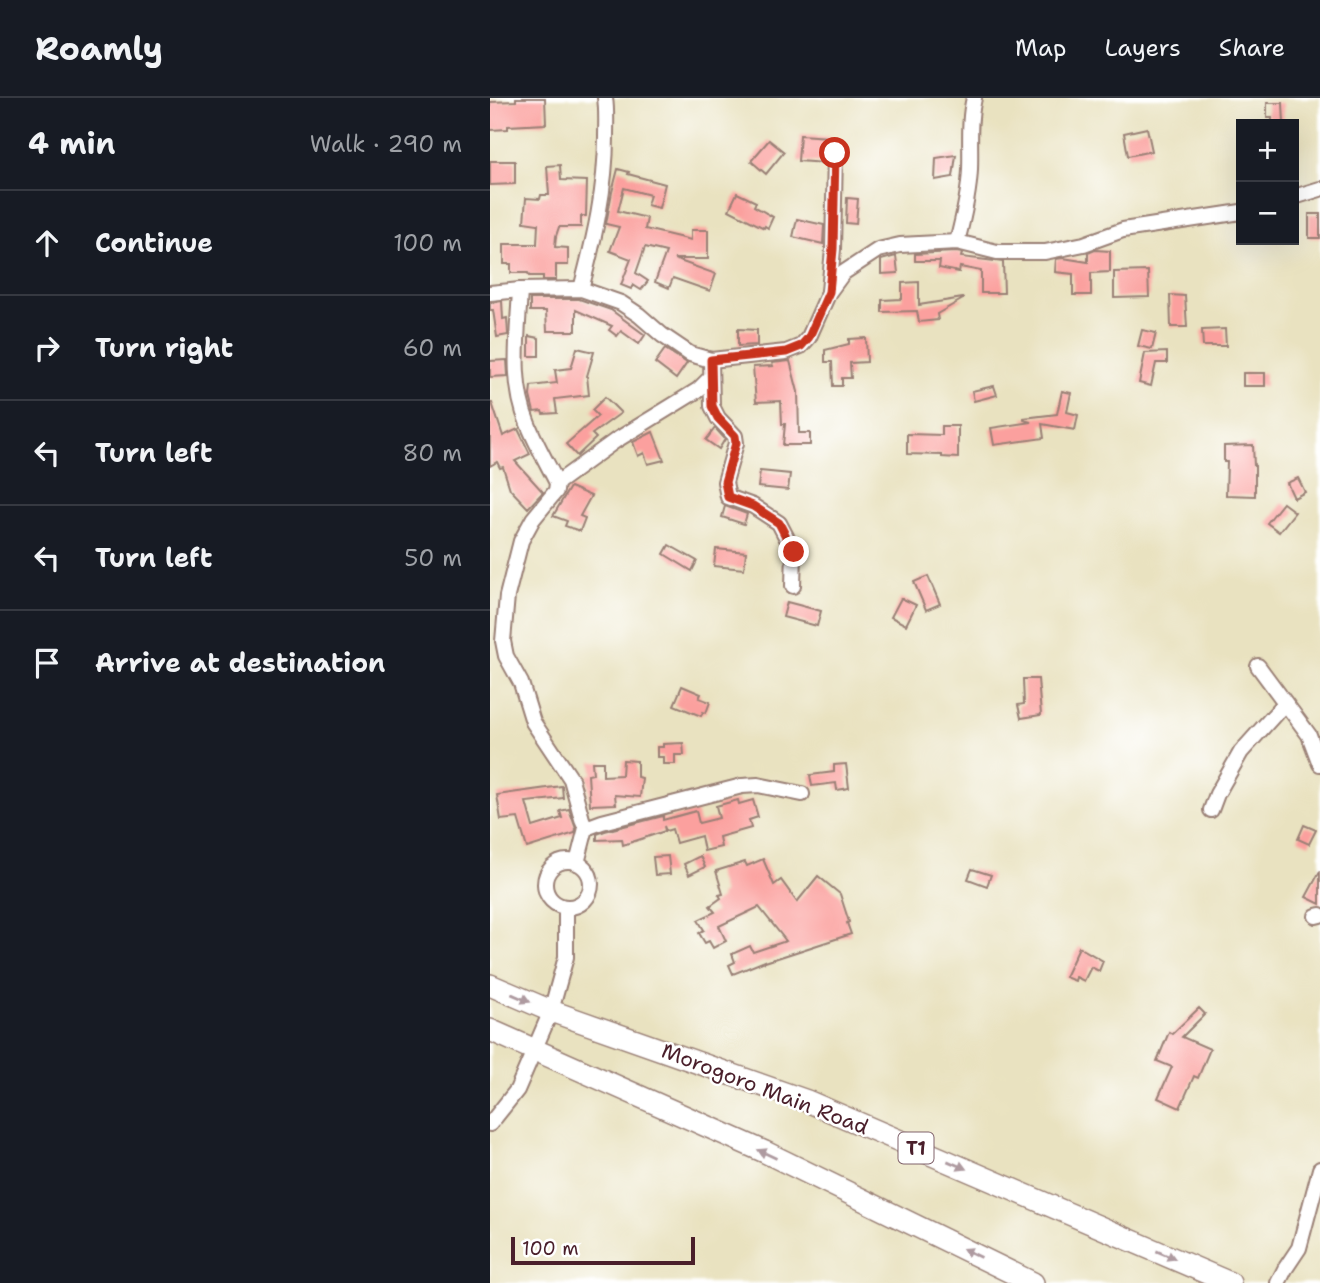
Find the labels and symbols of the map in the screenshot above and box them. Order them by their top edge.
route start [819,137,850,168]
route end [778,536,809,567]
one-way arrow [510,993,531,1004]
street label: Morogoro Main Road [658,1037,872,1141]
road number: T1 [898,1132,934,1164]
one-way arrow [757,1148,778,1159]
one-way arrow [947,1160,968,1171]
scale bar [511,1234,695,1266]
one-way arrow [962,1248,982,1259]
one-way arrow [1156,1249,1176,1261]

